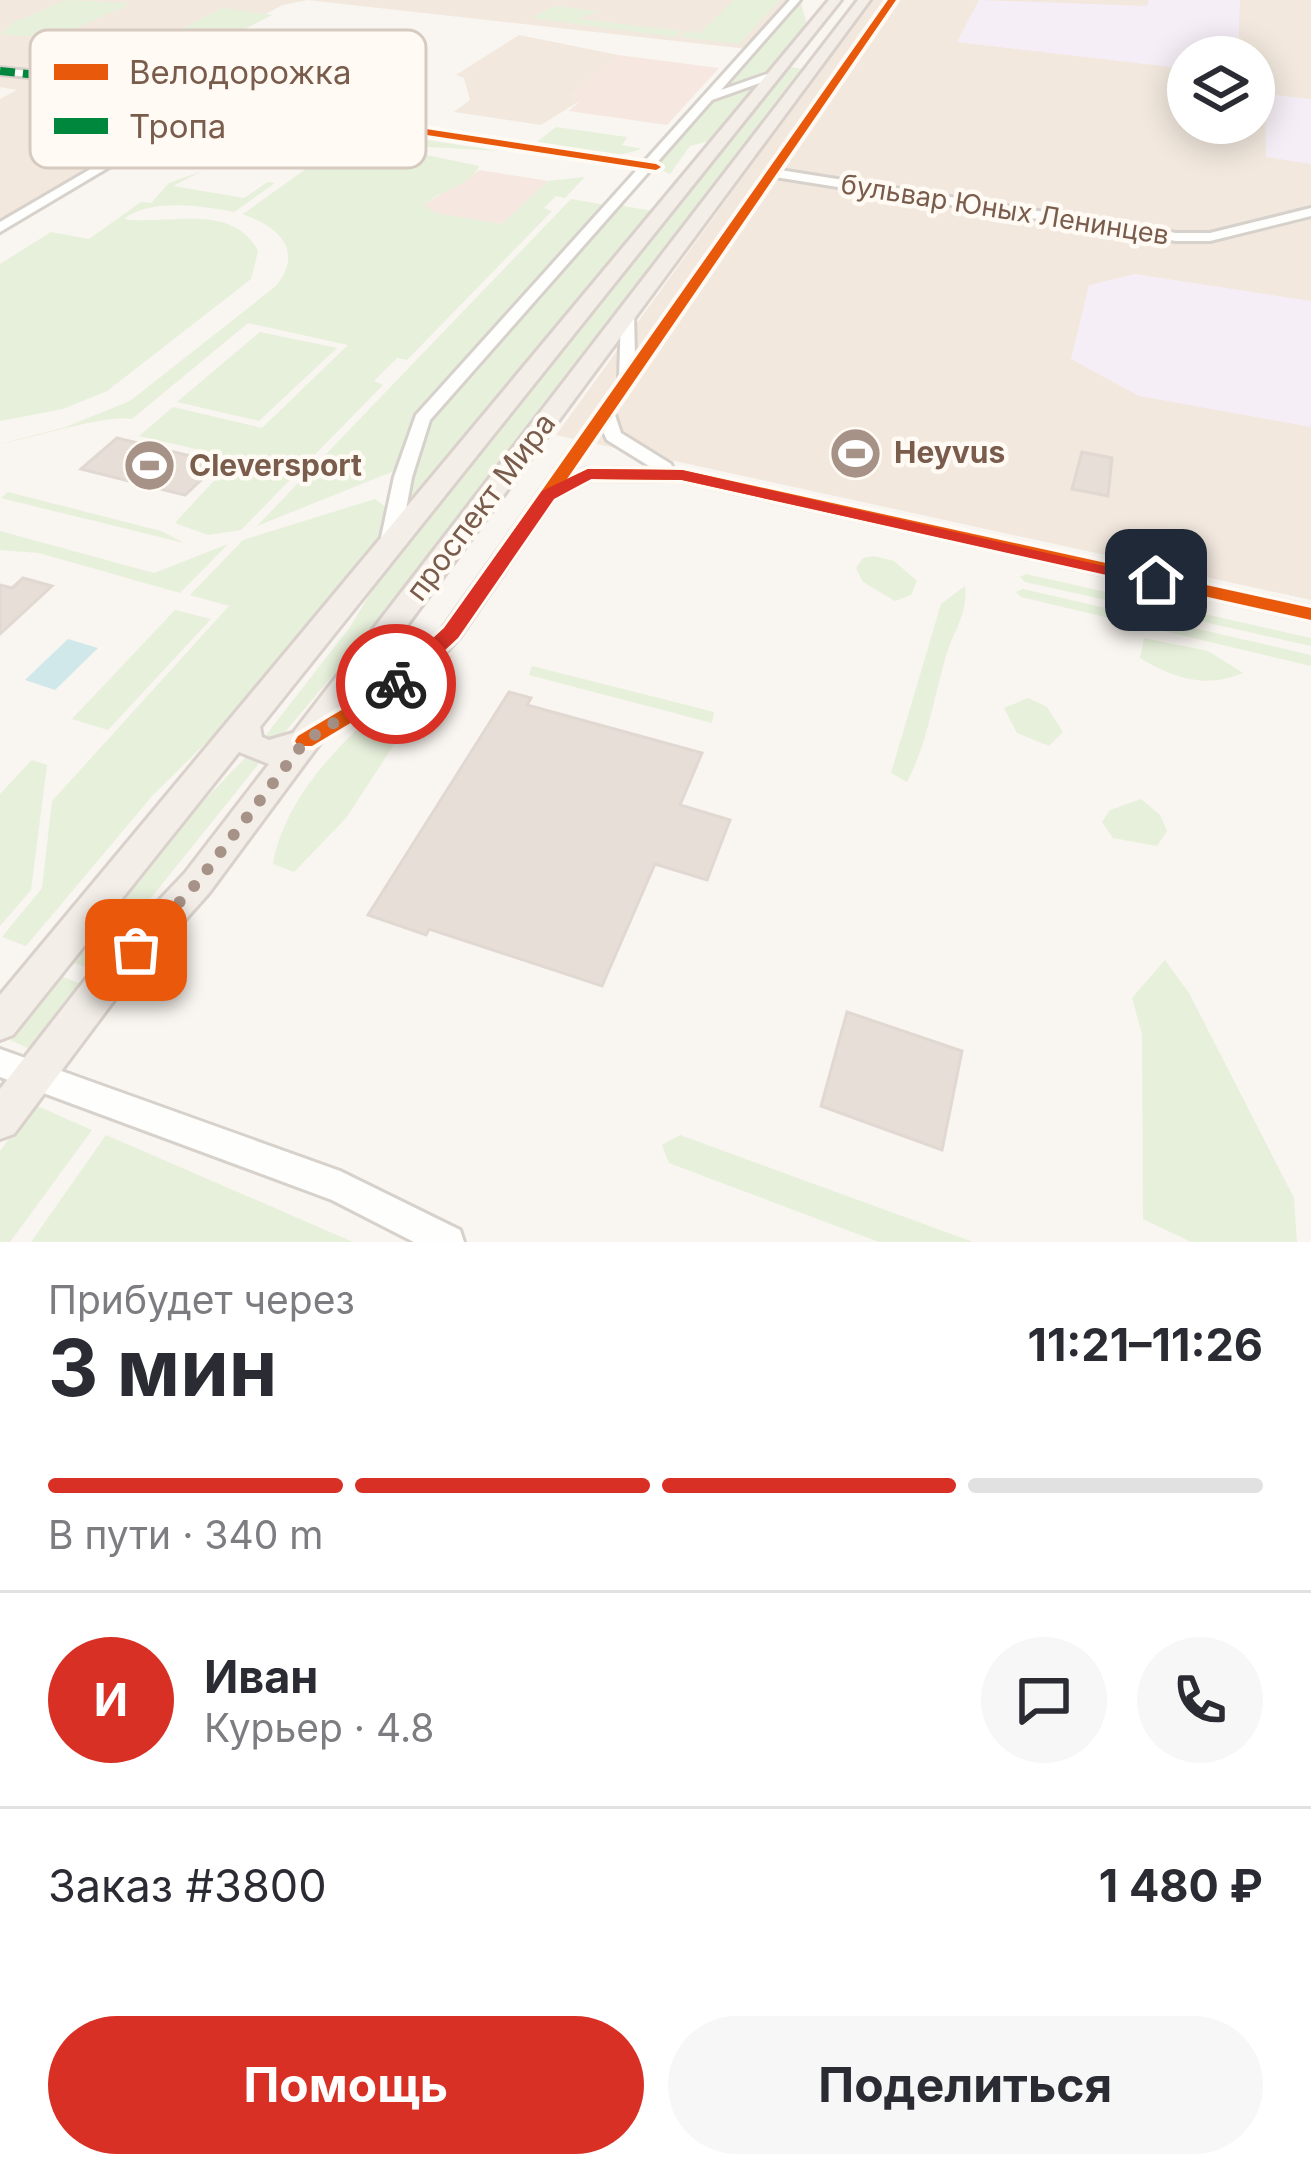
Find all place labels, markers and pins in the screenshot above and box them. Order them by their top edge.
sports icon: Heyvus [827,425,883,481]
place label: Heyvus [894,434,1005,470]
sports icon: Cleversport [122,438,178,494]
place label: Cleversport [189,447,362,483]
pin [1105,529,1207,631]
pin [85,899,187,1001]

